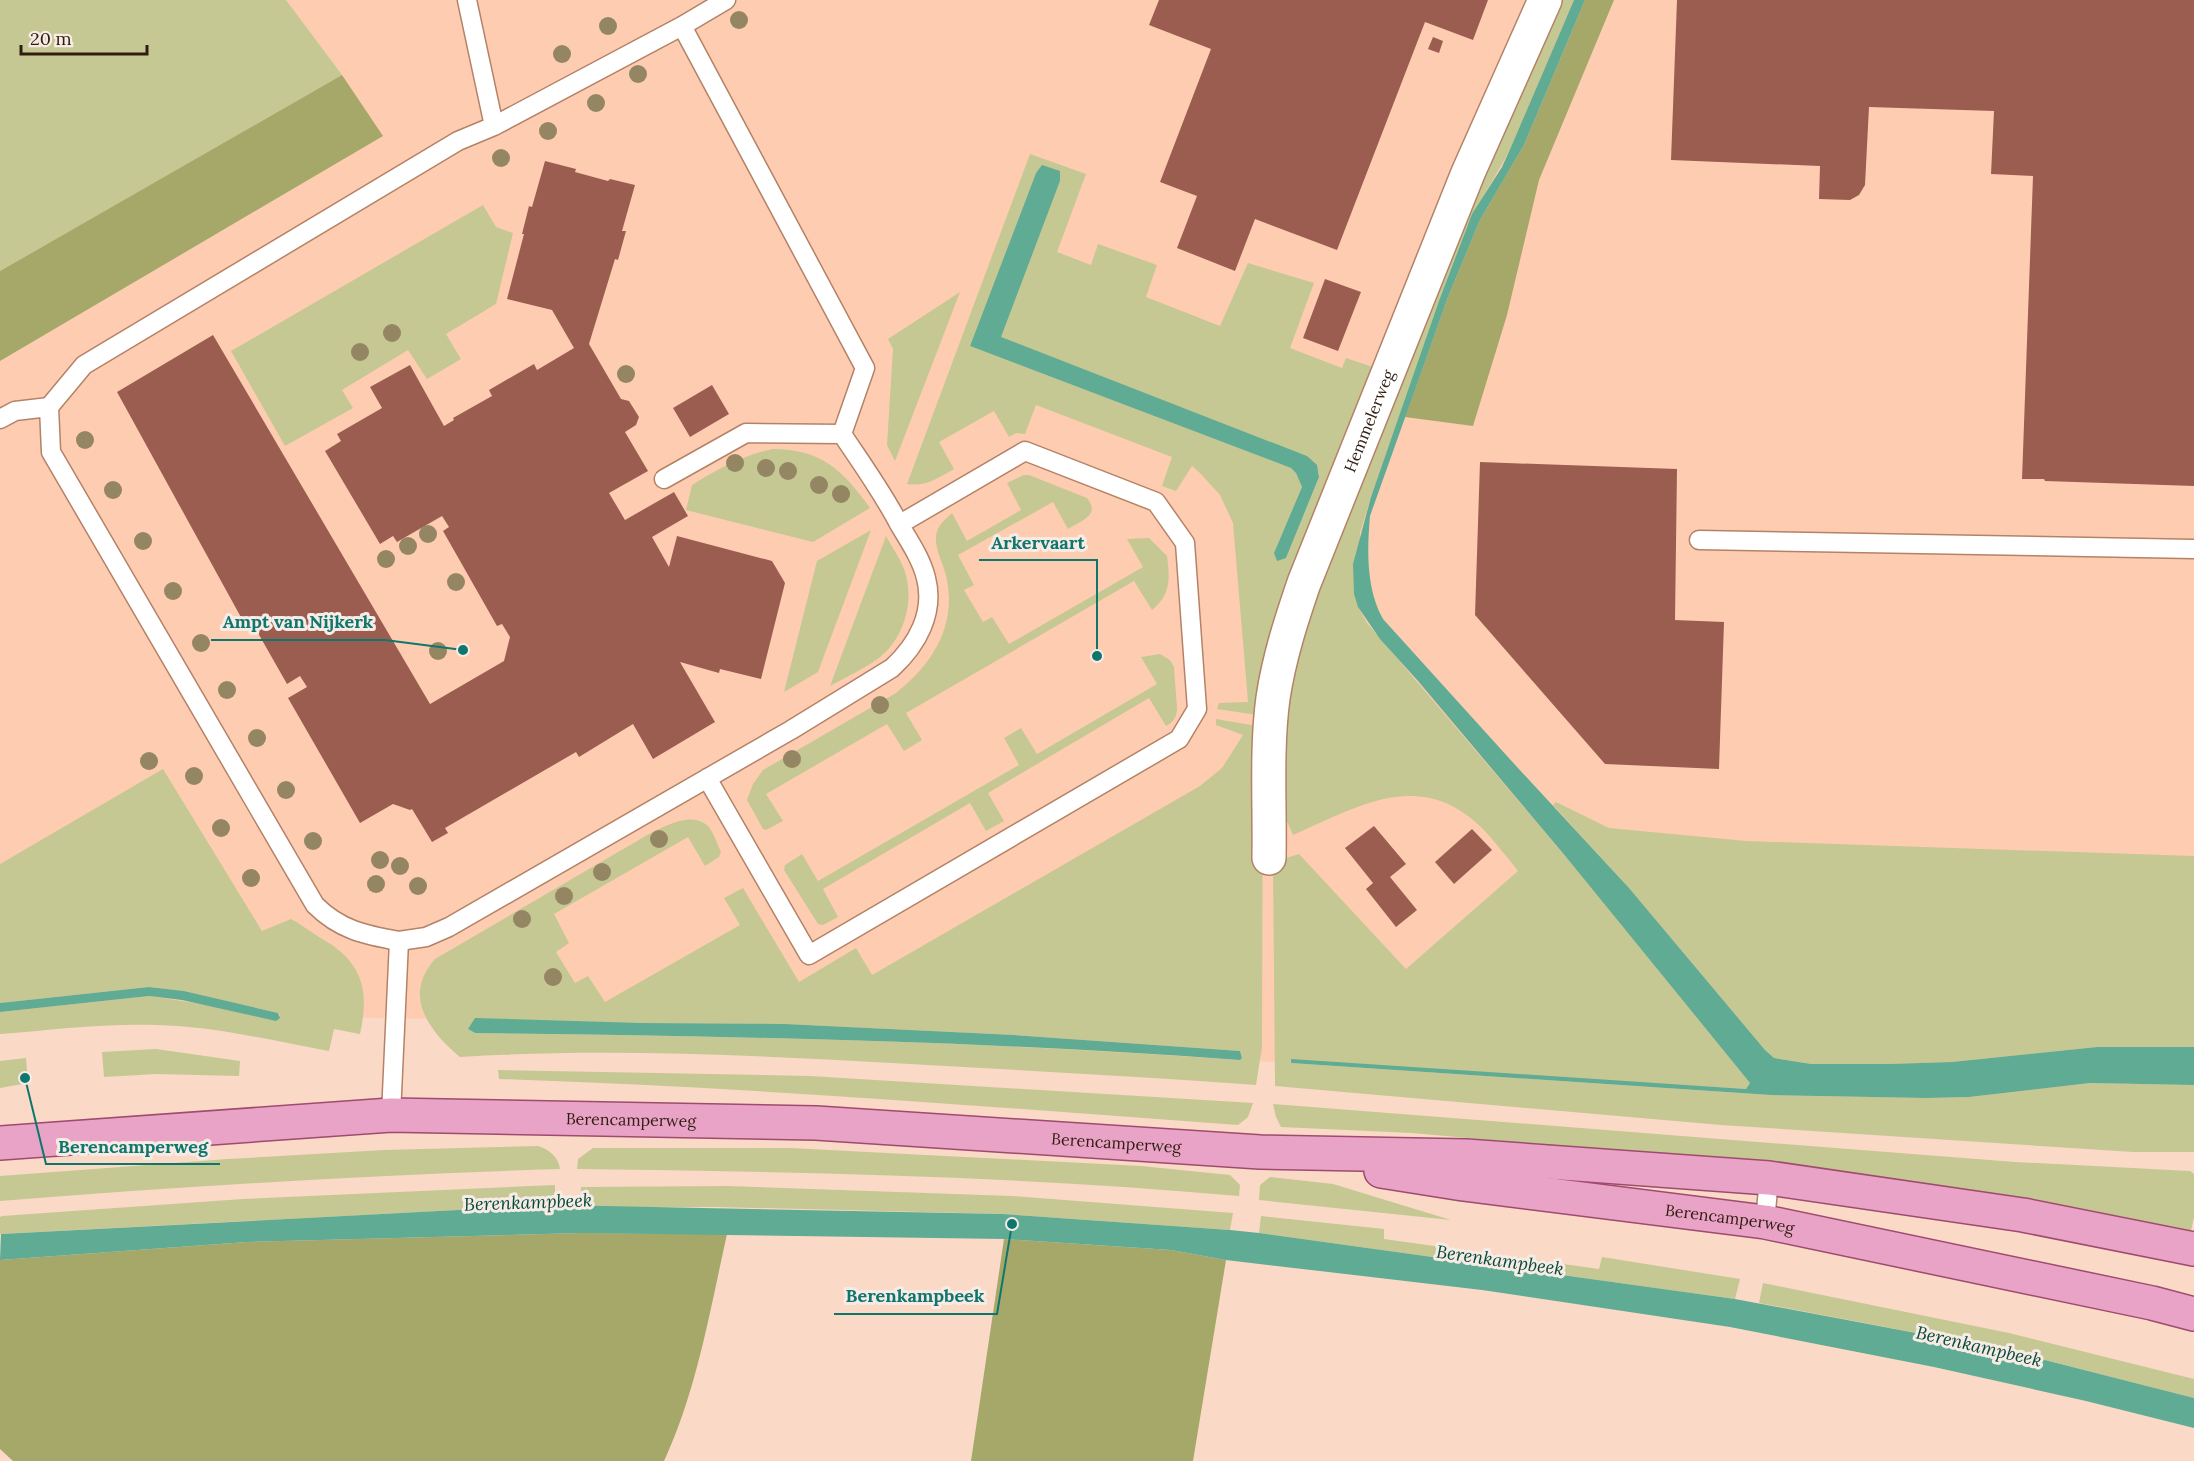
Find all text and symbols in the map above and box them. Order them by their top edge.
scale bar [21,18,147,56]
text: 20 m [30,27,72,50]
street label: Hemmelerweg [1339,366,1399,475]
callout: Arkervaart [979,524,1097,560]
text: Arkervaart [991,531,1085,554]
callout: Ampt van Nijkerk [211,604,385,640]
text: Ampt van Nijkerk [223,610,374,633]
street label: Berencamperweg [566,1108,697,1131]
callout: Berencamperweg [46,1128,220,1164]
street label: Berencamperweg [1051,1128,1183,1157]
text: Berencamperweg [58,1135,209,1158]
water label: Berenkampbeek [463,1188,593,1216]
street label: Berencamperweg [1664,1200,1797,1238]
water label: Berenkampbeek [1435,1240,1565,1280]
callout: Berenkampbeek [834,1278,997,1314]
text: Berenkampbeek [846,1284,985,1307]
water label: Berenkampbeek [1914,1320,2044,1372]

